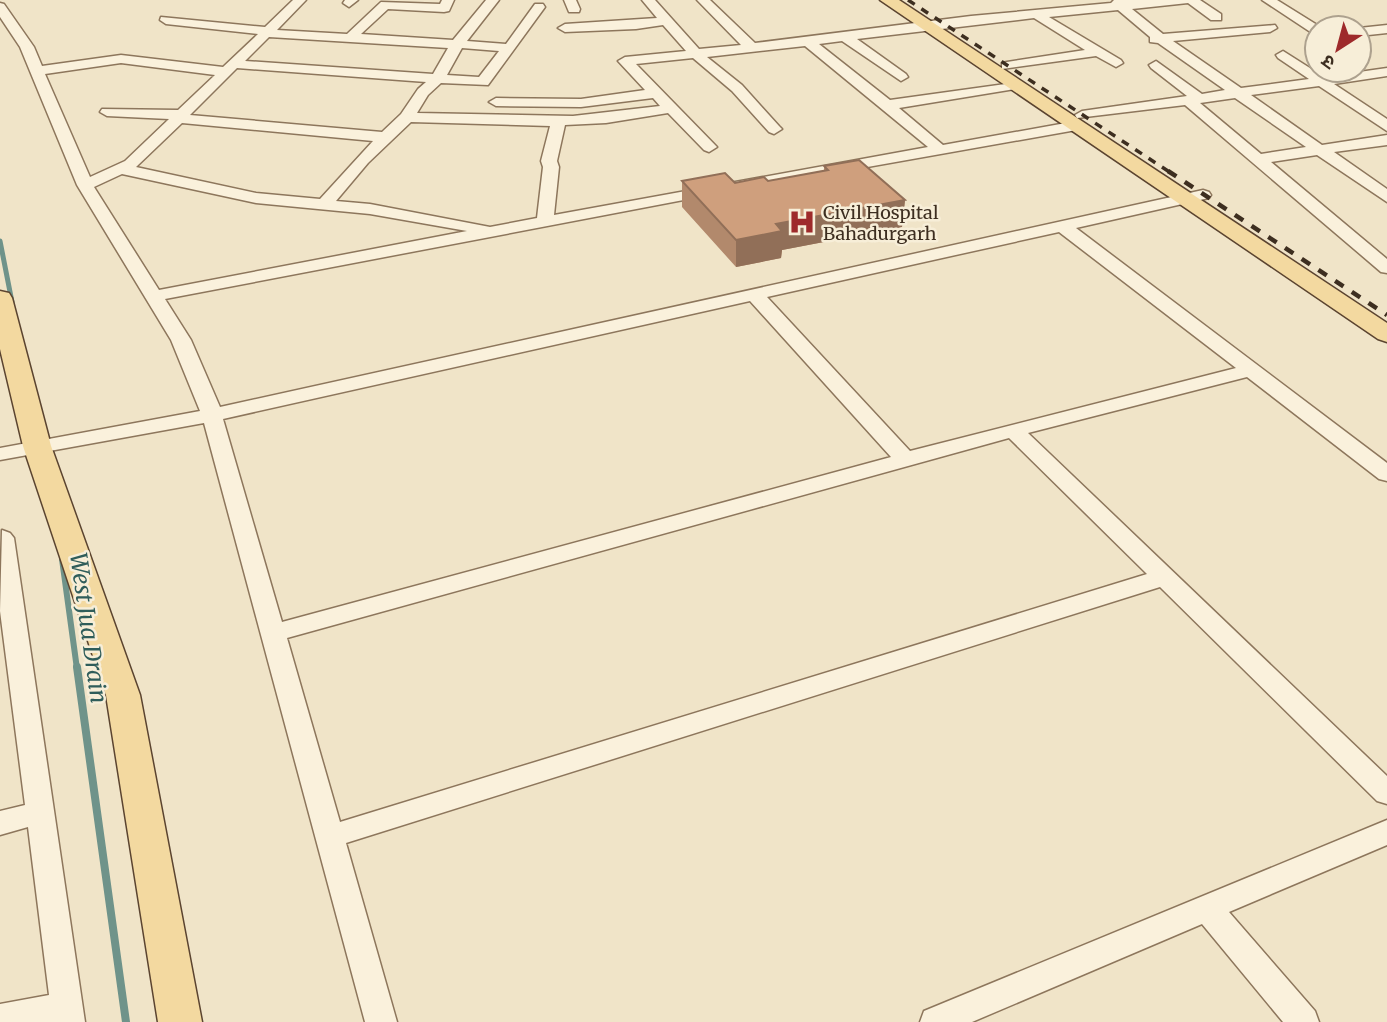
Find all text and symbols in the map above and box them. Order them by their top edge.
north arrow [1303,14,1373,84]
text: उ [1316,49,1340,76]
place label: Civil Hospital Bahadurgarh [823,201,939,245]
hospital icon: Civil Hospital Bahadurgarh [787,207,817,237]
water label: West Jua Drain [64,551,114,705]

